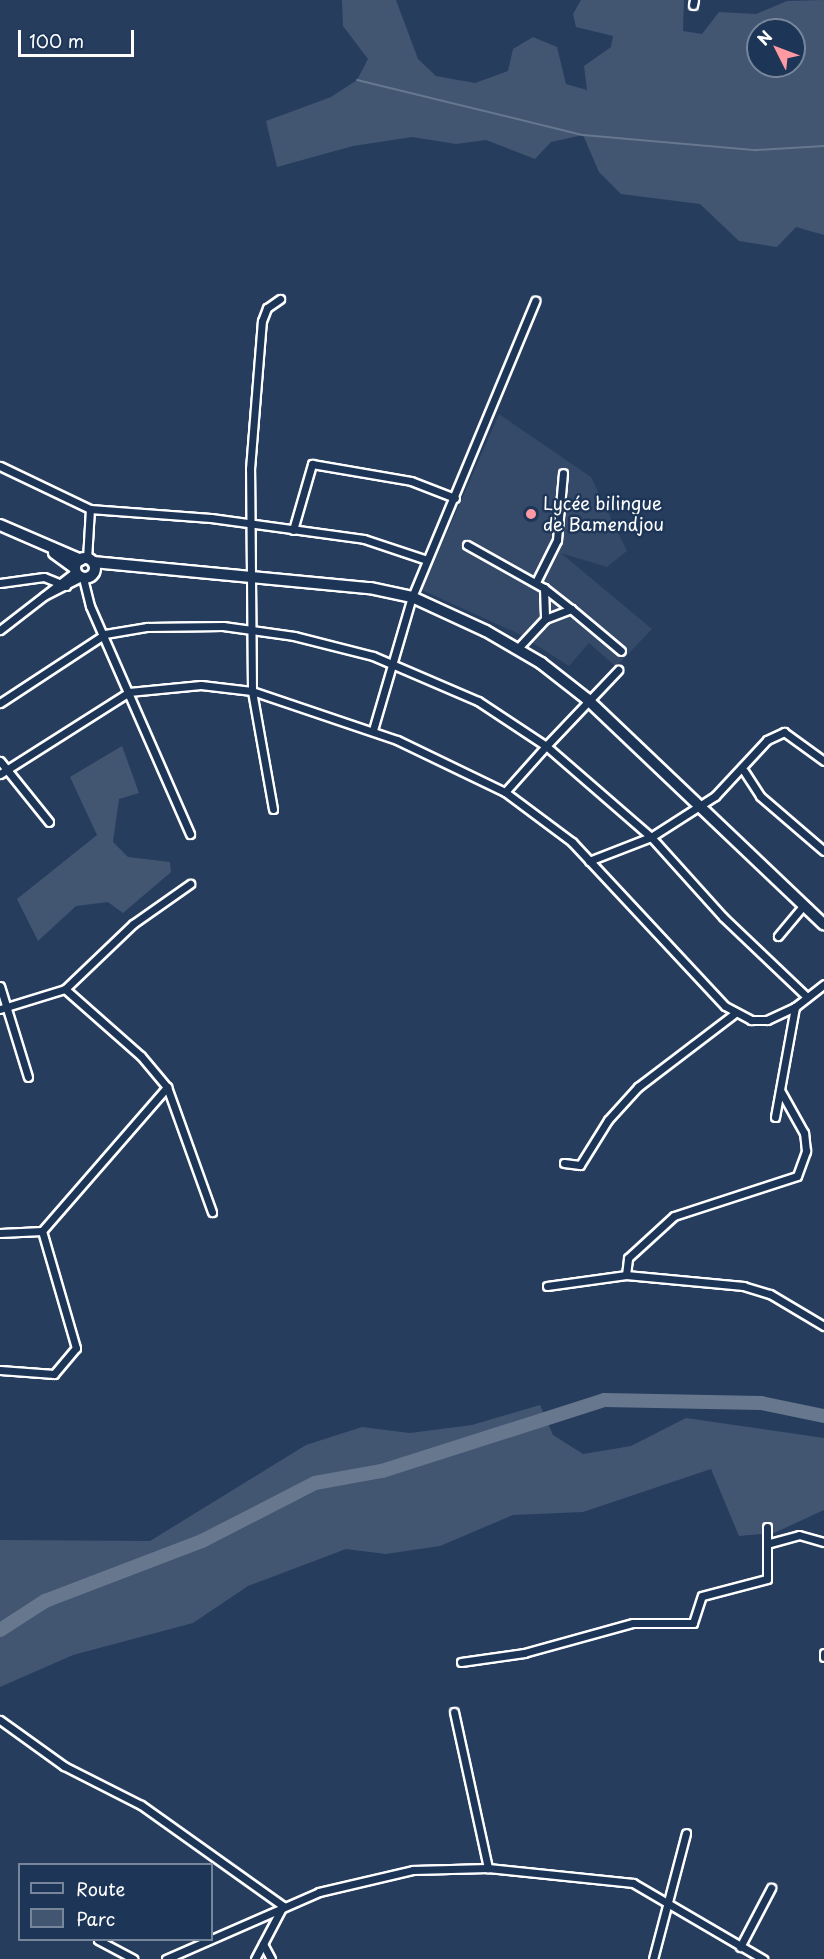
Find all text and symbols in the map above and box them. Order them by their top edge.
scale bar [21,18,136,56]
north arrow [746,18,806,78]
text: N [751,25,777,50]
text: 100 m [29,27,84,54]
place label: Lycée bilingue de Bamendjou [543,493,665,536]
marker: Lycée bilingue de Bamendjou [524,507,538,521]
legend [18,1863,213,1941]
text: Route [76,1875,125,1902]
text: Parc [76,1905,115,1932]

